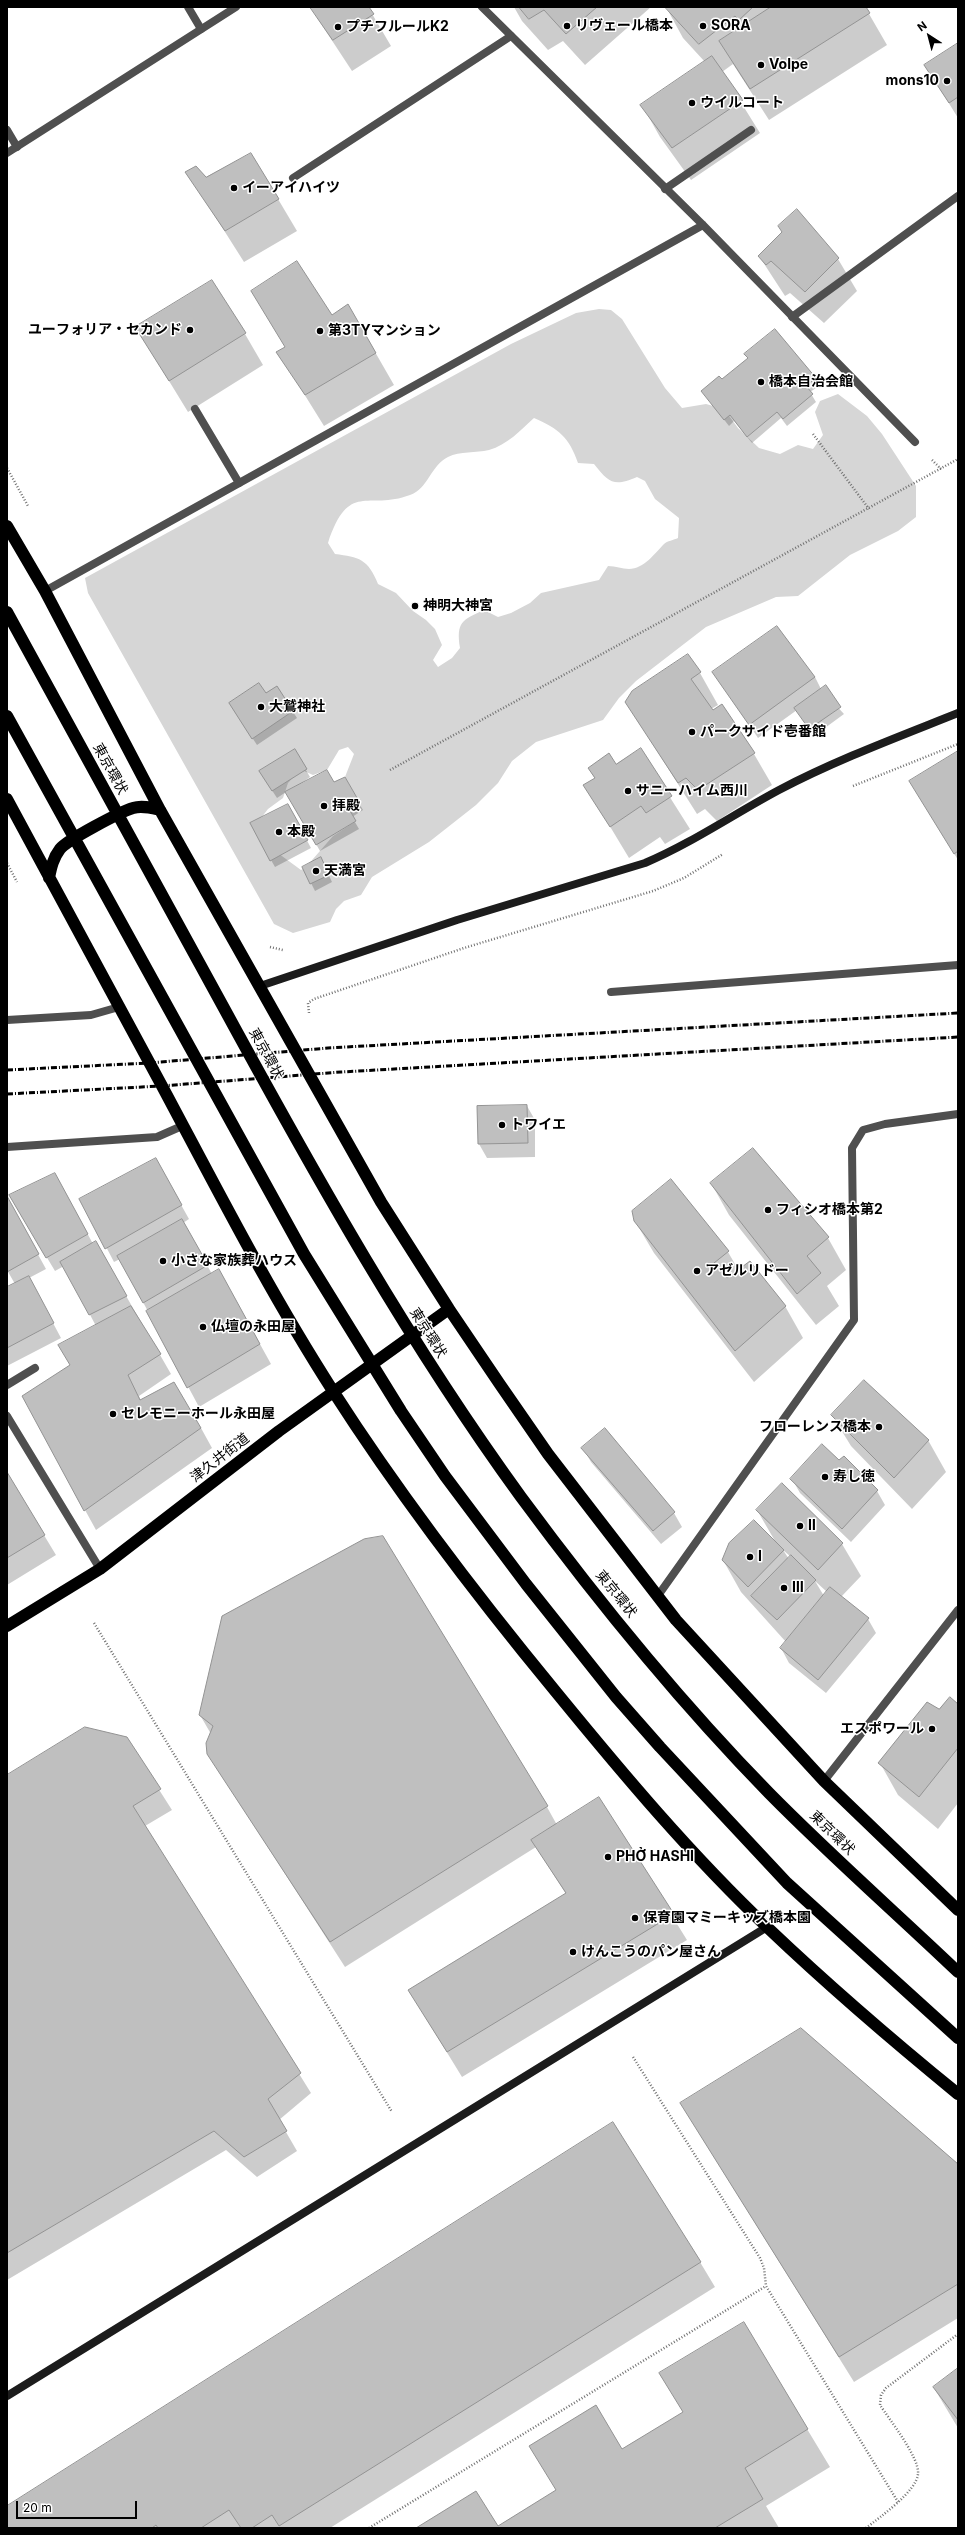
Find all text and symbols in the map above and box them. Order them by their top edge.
north arrow [909,16,949,56]
place label: リヴェール橋本 [575,18,673,34]
place label: SORA [711,18,751,34]
text: N [914,18,929,34]
place label: プチフルールK2 [346,19,449,35]
marker: リヴェール橋本 [562,21,572,31]
marker: SORA [698,21,708,31]
marker: プチフルールK2 [333,22,343,32]
place label: Volpe [769,57,808,73]
marker: Volpe [756,60,766,70]
place label: mons10 [886,73,939,89]
marker: mons10 [942,76,952,86]
place label: ウイルコート [700,95,784,111]
marker: ウイルコート [687,98,697,108]
place label: イーアイハイツ [242,180,340,196]
marker: イーアイハイツ [229,183,239,193]
place label: ユーフォリア・セカンド [28,322,182,338]
place label: 第3TYマンション [328,323,441,339]
marker: ユーフォリア・セカンド [185,325,195,335]
marker: 第3TYマンション [315,326,325,336]
place label: 橋本自治会館 [769,374,853,390]
marker: 橋本自治会館 [756,377,766,387]
place label: 神明大神宮 [423,598,493,614]
marker: 神明大神宮 [410,601,420,611]
place label: 大鷲神社 [269,699,325,715]
marker: 大鷲神社 [256,702,266,712]
place label: パークサイド壱番館 [700,724,826,740]
marker: パークサイド壱番館 [687,727,697,737]
street label: 東京環状 [89,740,131,798]
place label: サニーハイム西川 [636,783,748,799]
marker: サニーハイム西川 [623,786,633,796]
place label: 拝殿 [332,798,360,814]
marker: 拝殿 [319,801,329,811]
place label: 本殿 [287,824,315,840]
marker: 本殿 [274,827,284,837]
place label: 天満宮 [324,863,366,879]
marker: 天満宮 [311,866,321,876]
street label: 東京環状 [245,1025,287,1083]
place label: トワイエ [510,1117,566,1133]
marker: トワイエ [497,1120,507,1130]
place label: フィシオ橋本第2 [776,1202,883,1218]
marker: フィシオ橋本第2 [763,1205,773,1215]
place label: 小さな家族葬ハウス [171,1253,297,1269]
marker: 小さな家族葬ハウス [158,1256,168,1266]
place label: アゼルリドー [705,1263,789,1279]
marker: アゼルリドー [692,1266,702,1276]
street label: 東京環状 [406,1305,450,1361]
place label: 仏壇の永田屋 [211,1319,295,1335]
marker: 仏壇の永田屋 [198,1322,208,1332]
place label: セレモニーホール永田屋 [121,1406,275,1422]
marker: セレモニーホール永田屋 [108,1409,118,1419]
place label: フローレンス橋本 [759,1419,871,1435]
marker: フローレンス橋本 [874,1422,884,1432]
street label: 津久井街道 [187,1430,253,1486]
place label: 寿し徳 [833,1469,875,1485]
marker: 寿し徳 [820,1472,830,1482]
place label: Ⅱ [808,1518,816,1534]
marker: Ⅱ [795,1521,805,1531]
place label: Ⅰ [758,1549,762,1565]
marker: Ⅰ [745,1552,755,1562]
street label: 東京環状 [592,1567,640,1621]
place label: Ⅲ [792,1580,804,1596]
marker: Ⅲ [779,1583,789,1593]
place label: エスポワール [840,1721,924,1737]
marker: エスポワール [927,1724,937,1734]
street label: 東京環状 [806,1808,858,1858]
place label: PHỞ HASHI [616,1849,694,1865]
marker: PHỞ HASHI [603,1852,613,1862]
place label: 保育園マミーキッズ橋本園 [643,1910,811,1926]
marker: 保育園マミーキッズ橋本園 [630,1913,640,1923]
place label: けんこうのパン屋さん [581,1944,721,1960]
marker: けんこうのパン屋さん [568,1947,578,1957]
scale bar [18,2493,139,2519]
text: 20 m [23,2500,52,2515]

